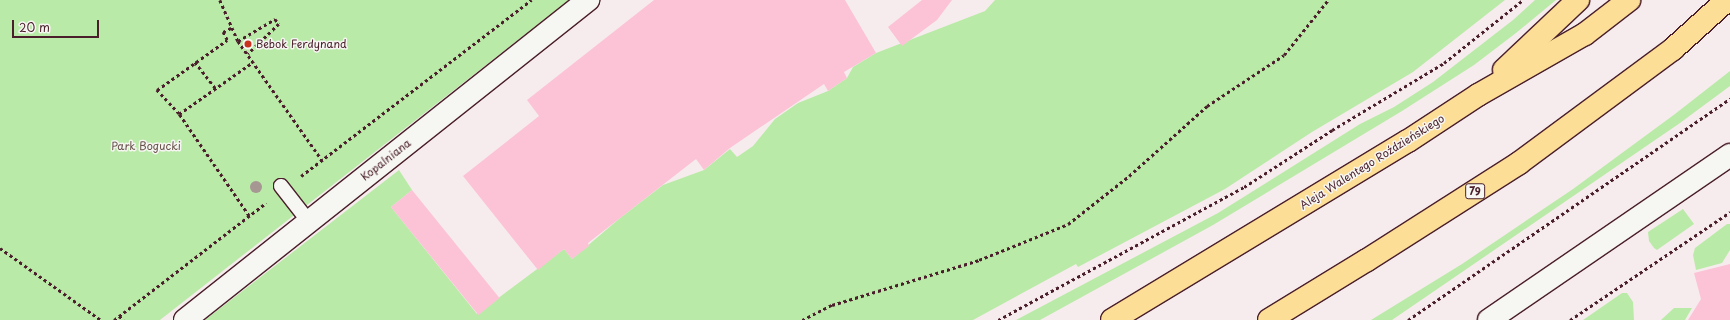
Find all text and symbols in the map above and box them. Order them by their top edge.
scale bar [14,12,101,38]
text: 20 m [19,18,50,36]
place label: Bebok Ferdynand [256,37,348,51]
marker: Bebok Ferdynand [243,39,253,49]
street label: Aleja Walentego Roździeńskiego [1297,112,1447,212]
street label: Kopalniana [358,136,414,184]
park label: Park Bogucki [111,139,181,153]
road number: 79 [1465,183,1485,199]

